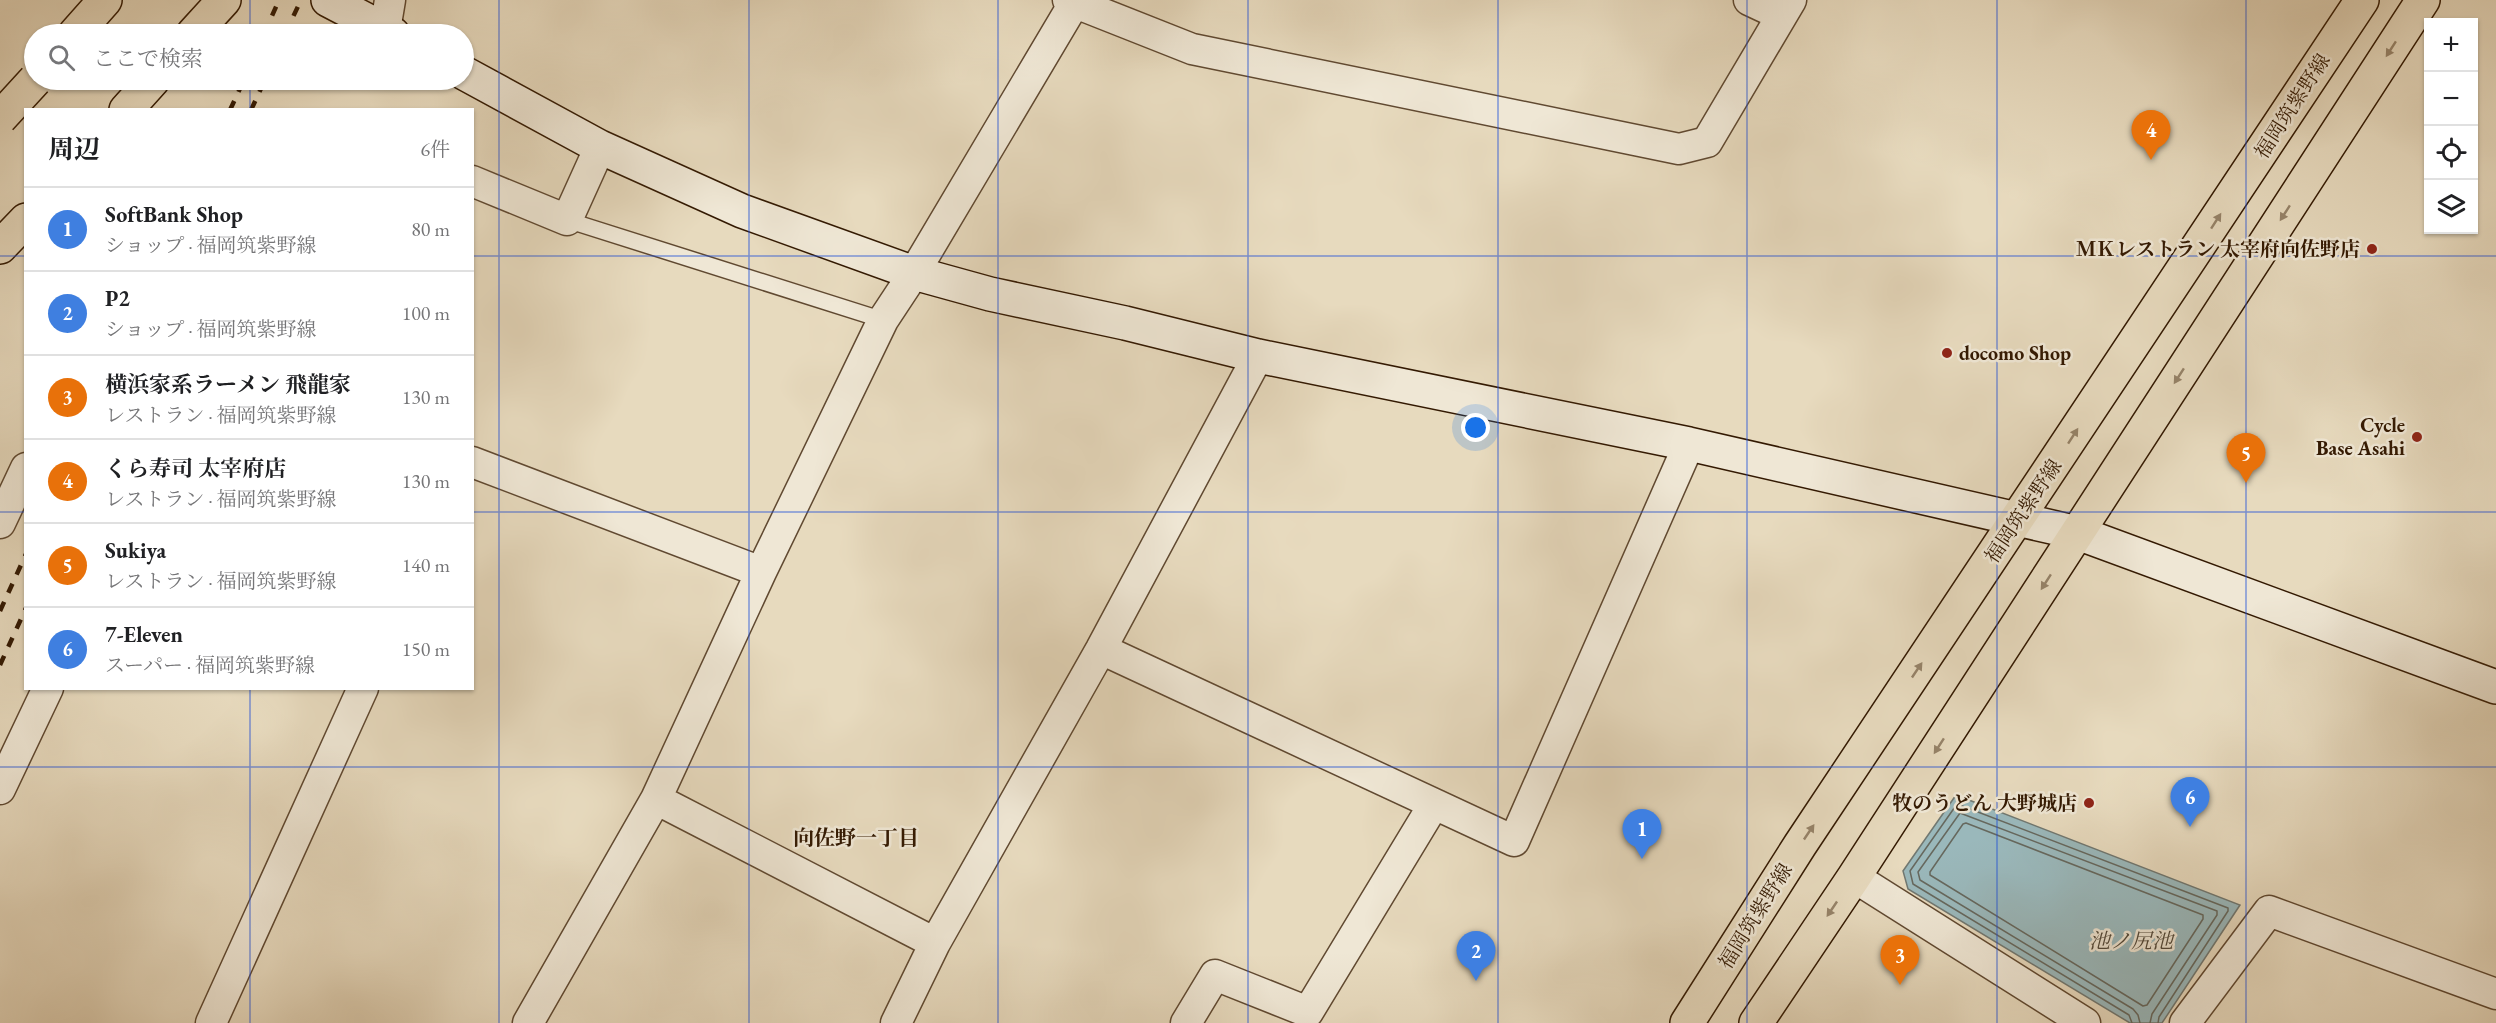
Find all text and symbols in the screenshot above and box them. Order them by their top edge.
map controls [2424,18,2478,234]
button: + [2424,18,2478,72]
search box [24,24,474,90]
icon: search [45,41,78,74]
one-way arrow [2386,41,2397,57]
text: ここで検索 [93,44,203,73]
street label: 福岡筑紫野線 [2248,49,2336,163]
button: − [2424,72,2478,126]
pin: 4 [2132,110,2170,160]
button: locate [2424,126,2478,180]
text: 周辺 [48,132,100,166]
text: 6件 [420,136,450,162]
button: layers [2424,180,2478,234]
text: SoftBank Shop [105,200,243,229]
one-way arrow [2280,205,2291,221]
one-way arrow [2210,212,2221,229]
text: 1 [62,216,73,242]
text: 80 m [411,216,450,242]
text: ショップ · 福岡筑紫野線 [105,232,317,258]
place label: ＭＫレストラン 太宰府向佐野店 [2076,236,2360,262]
marker: ＭＫレストラン 太宰府向佐野店 [2365,242,2379,256]
text: P2 [105,284,130,313]
text: 2 [62,300,73,326]
text: 100 m [402,300,450,326]
text: ショップ · 福岡筑紫野線 [105,316,317,342]
place label: docomo Shop [1959,340,2071,366]
marker: docomo Shop [1940,346,1954,360]
one-way arrow [2173,368,2185,384]
text: 横浜家系ラーメン 飛龍家 [105,370,351,399]
text: 3 [62,384,73,410]
text: 130 m [402,384,450,410]
text: レストラン · 福岡筑紫野線 [105,402,336,428]
place label: Cycle Base Asahi [2316,412,2405,461]
your location [1461,413,1490,442]
one-way arrow [2067,428,2078,444]
marker: Cycle Base Asahi [2410,430,2424,444]
pin: 5 [2226,434,2266,483]
text: くら寿司 太宰府店 [105,454,286,483]
street label: 福岡筑紫野線 [1979,454,2067,568]
text: 4 [62,468,73,494]
text: 130 m [402,468,450,494]
text: レストラン · 福岡筑紫野線 [105,486,336,512]
text: Sukiya [105,536,166,565]
text: 5 [62,552,73,578]
text: 140 m [402,552,450,578]
text: レストラン · 福岡筑紫野線 [105,568,336,594]
one-way arrow [2040,574,2051,590]
text: 7-Eleven [105,620,183,649]
text: 6 [62,636,73,662]
text: 150 m [402,636,450,662]
text: スーパー · 福岡筑紫野線 [105,652,315,678]
one-way arrow [1912,662,1923,678]
one-way arrow [1934,737,1945,754]
pin: 6 [2170,778,2210,827]
place label: 牧のうどん 大野城店 [1892,790,2077,816]
marker: 牧のうどん 大野城店 [2082,796,2096,810]
pin: 1 [1622,810,1662,859]
district label: 向佐野一丁目 [793,824,919,851]
one-way arrow [1803,824,1814,840]
street label: 福岡筑紫野線 [1712,858,1798,974]
one-way arrow [1827,900,1838,917]
water label: 池ノ尻池 [2089,927,2175,954]
pin: 2 [1456,932,1496,981]
pin: 3 [1880,936,1920,985]

